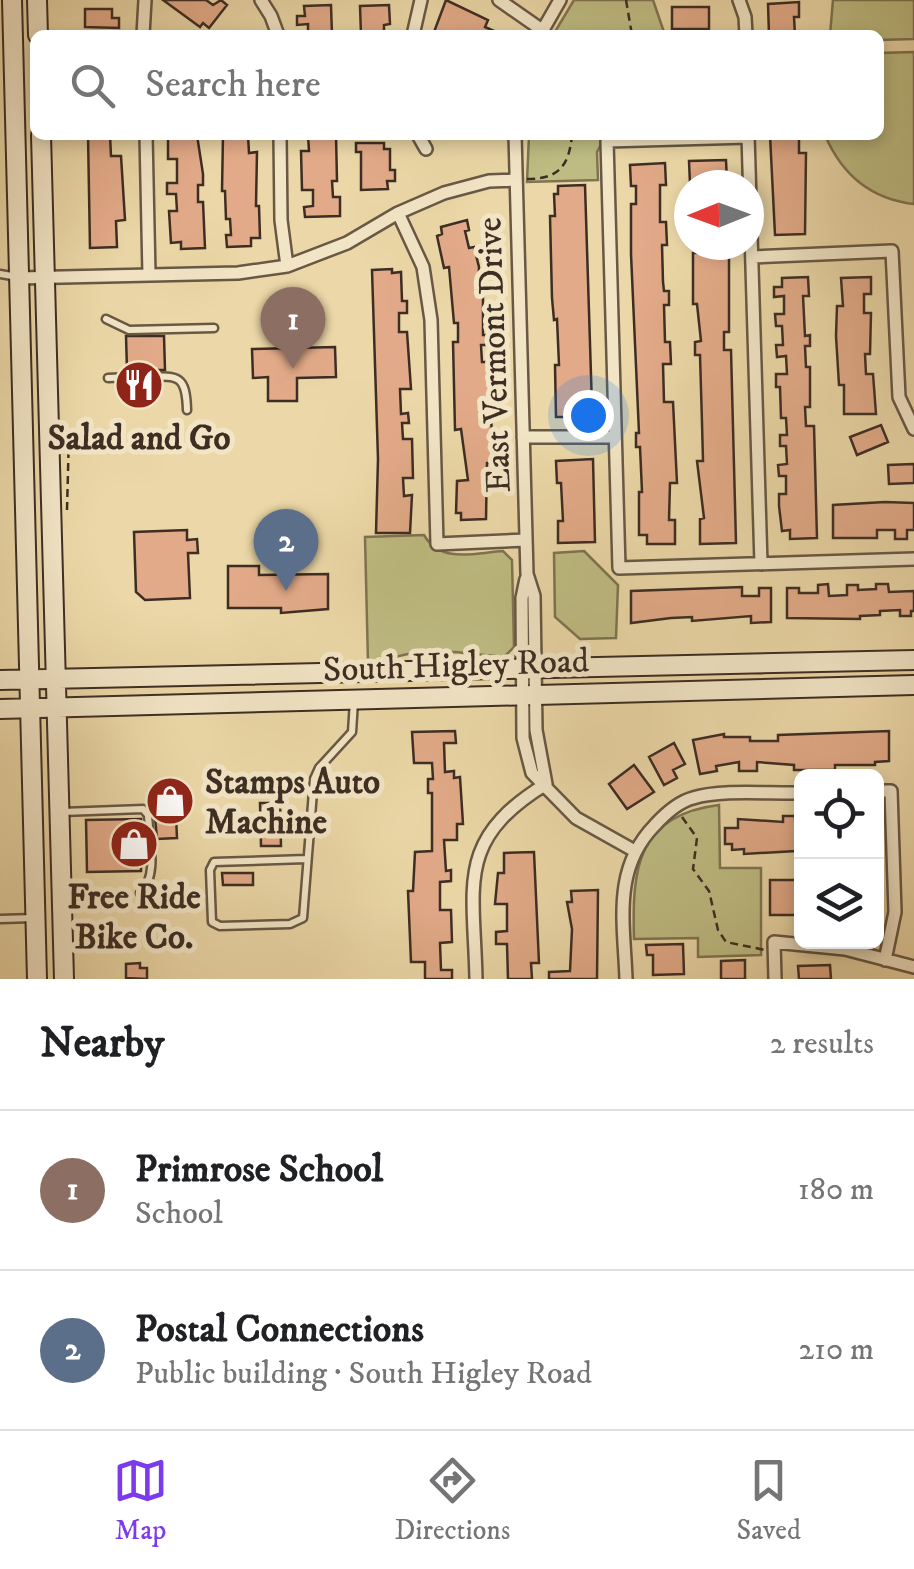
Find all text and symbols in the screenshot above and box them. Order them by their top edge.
search box [30,30,884,140]
icon: search [65,58,120,113]
text: Search here [145,61,321,109]
north arrow [674,170,764,260]
street label: East Vermont Drive [468,216,522,494]
pin: 1 [260,286,326,369]
restaurant icon: Salad and Go [113,359,165,411]
your location [563,390,614,441]
place label: Salad and Go [47,417,231,461]
pin: 2 [254,508,318,591]
street label: South Higley Road [322,639,590,693]
place label: Stamps Auto Machine [205,761,380,845]
map controls [794,769,884,949]
button: locate [794,769,884,859]
shop icon: Stamps Auto Machine [144,775,196,827]
shop icon: Free Ride Bike Co. [108,818,160,870]
button: layers [794,859,884,949]
place label: Free Ride Bike Co. [67,876,201,960]
text: Nearby [40,1018,164,1070]
text: 2 results [770,1024,874,1064]
text: Primrose School [135,1146,383,1194]
text: 1 [67,1170,78,1210]
text: 180 m [798,1170,874,1210]
text: School [135,1194,223,1234]
text: Postal Connections [135,1306,424,1354]
text: 2 [65,1330,80,1370]
text: 210 m [799,1330,874,1370]
text: Public building · South Higley Road [135,1354,592,1394]
tab: Map [113,1453,168,1548]
tab: Directions [394,1453,510,1548]
tab: Saved [737,1453,801,1548]

